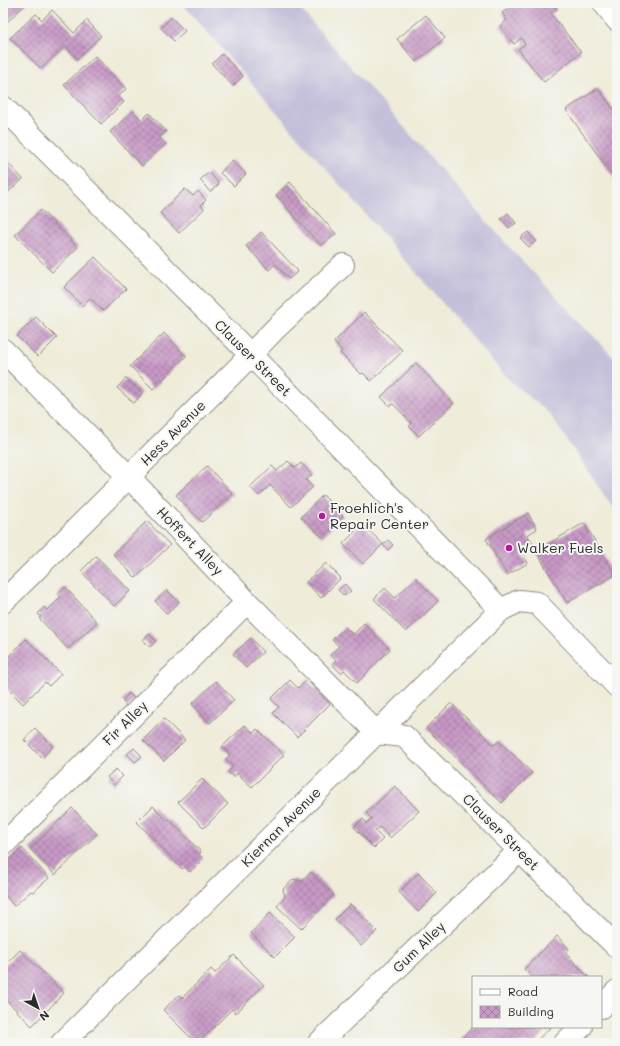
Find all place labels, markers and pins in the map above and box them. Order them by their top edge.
place label: Froehlich's Repair Center [330,498,429,533]
marker: Froehlich's Repair Center [317,511,327,521]
place label: Walker Fuels [517,538,604,557]
marker: Walker Fuels [504,543,514,553]

